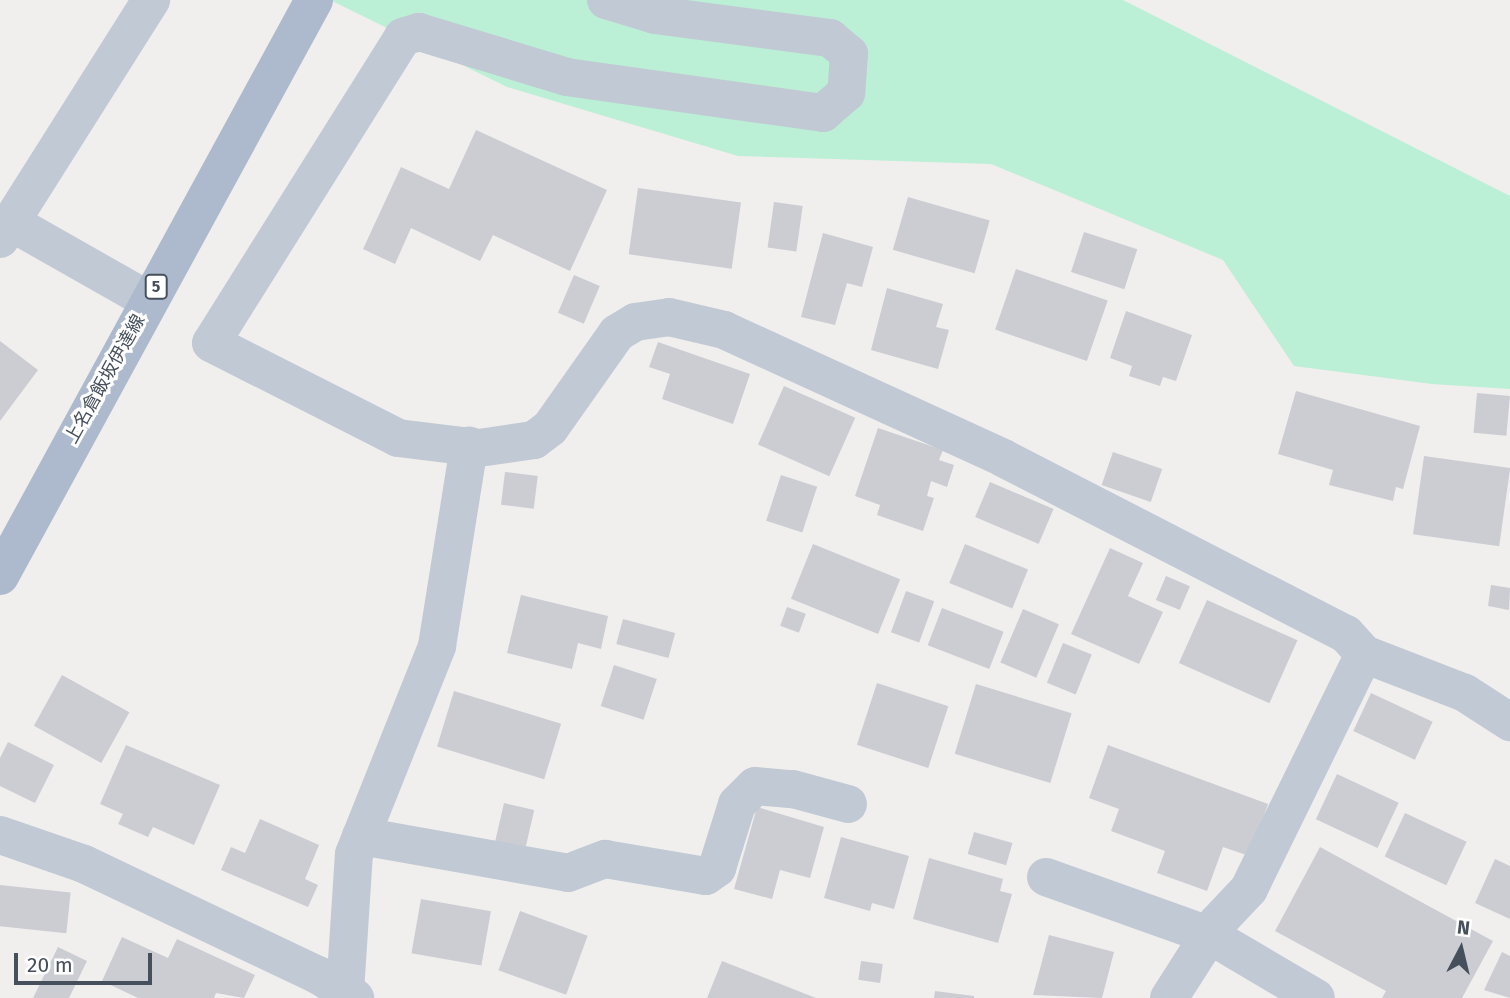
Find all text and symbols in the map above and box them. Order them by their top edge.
road number: 5 [144,274,168,300]
street label: 上名倉飯坂伊達線 [61,311,149,447]
north arrow [1426,914,1496,984]
text: N [1456,915,1471,940]
scale bar [18,939,156,983]
text: 20 m [27,952,73,978]

